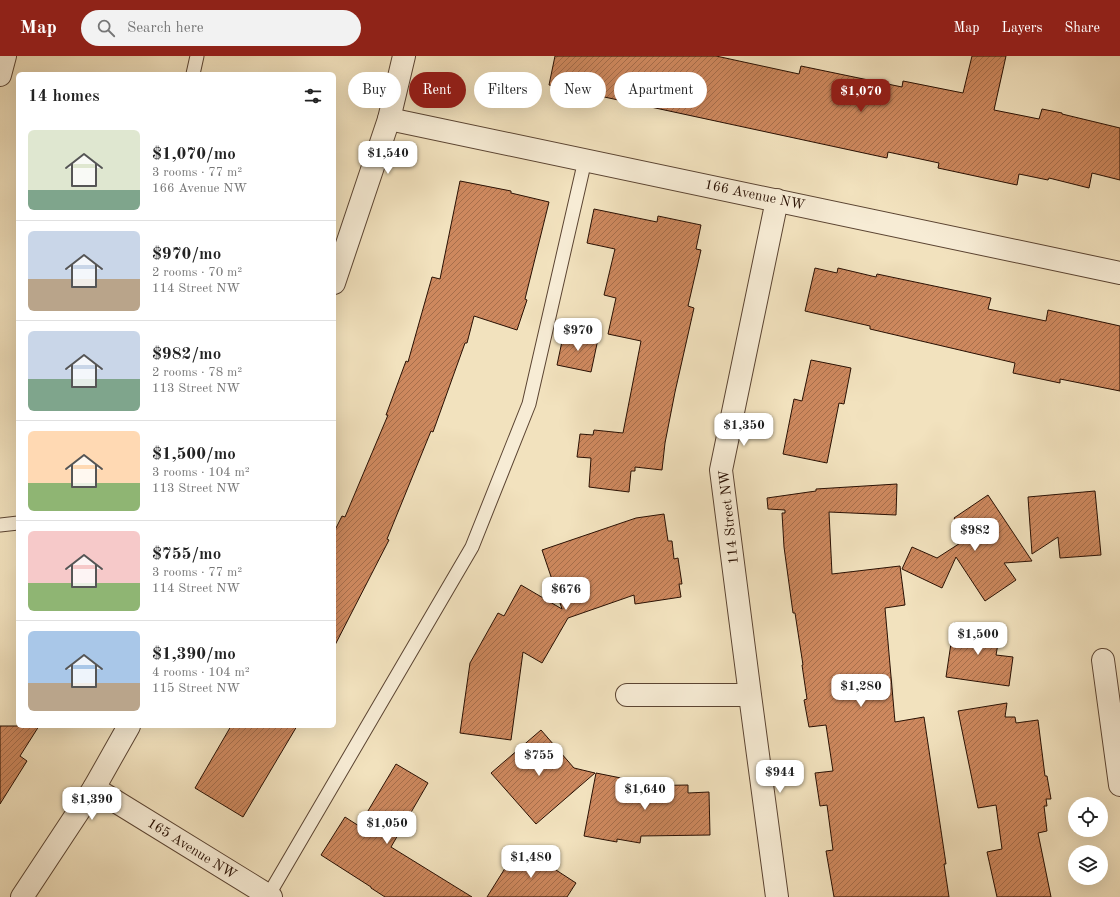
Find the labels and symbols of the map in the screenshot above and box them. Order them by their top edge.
pin: $1,070 [828,79,894,113]
pin: $1,540 [355,141,421,175]
street label: 166 Avenue NW [703,178,807,213]
pin: $970 [554,318,602,352]
pin: $1,350 [711,413,777,447]
street label: 114 Street NW [717,469,741,565]
pin: $982 [951,518,999,552]
pin: $676 [542,577,590,611]
pin: $1,500 [945,622,1011,656]
pin: $1,280 [828,674,894,708]
pin: $755 [515,743,563,777]
pin: $944 [756,760,804,794]
pin: $1,640 [612,777,678,811]
pin: $1,390 [59,787,125,821]
pin: $1,050 [354,811,420,845]
street label: 165 Avenue NW [145,816,239,882]
pin: $1,480 [498,845,564,879]

